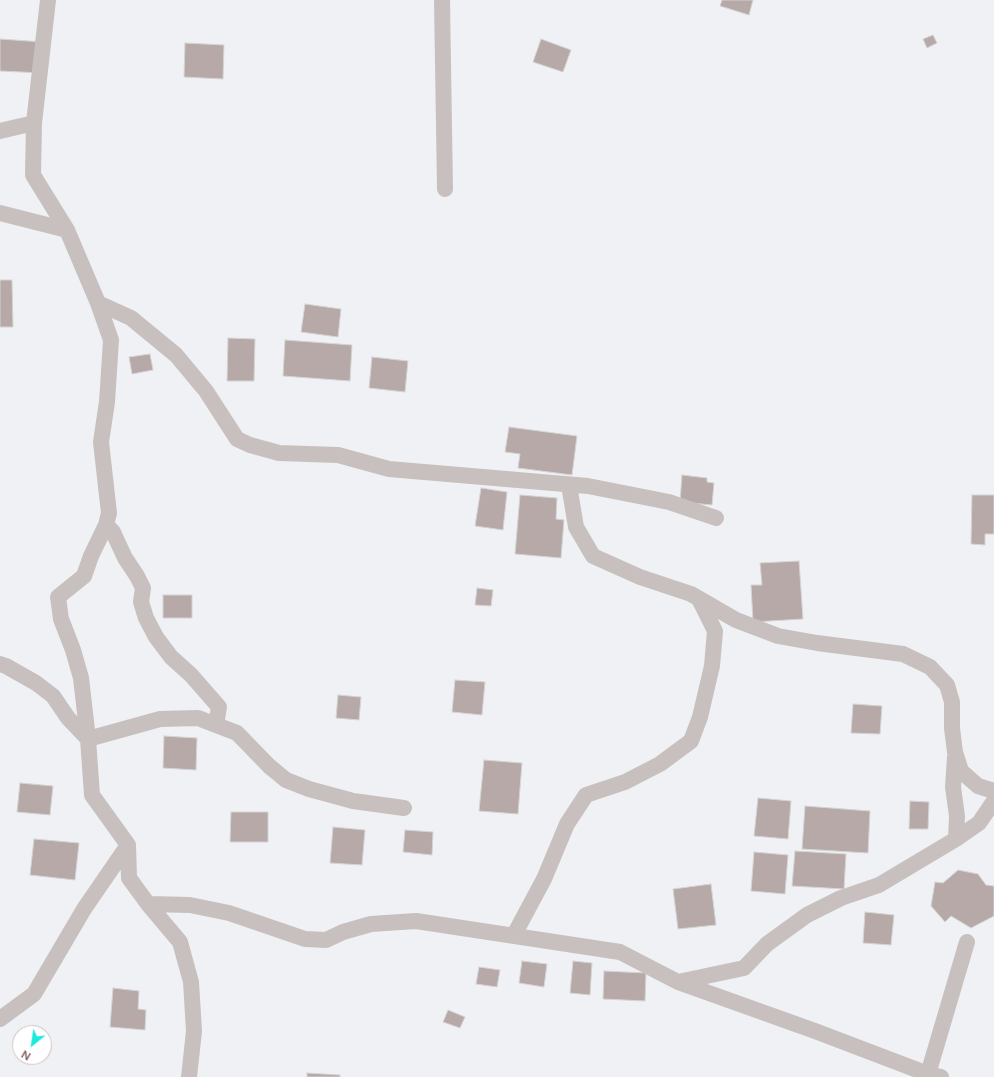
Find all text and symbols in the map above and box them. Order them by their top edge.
north arrow [12,1025,52,1065]
text: N [19,1047,33,1063]

